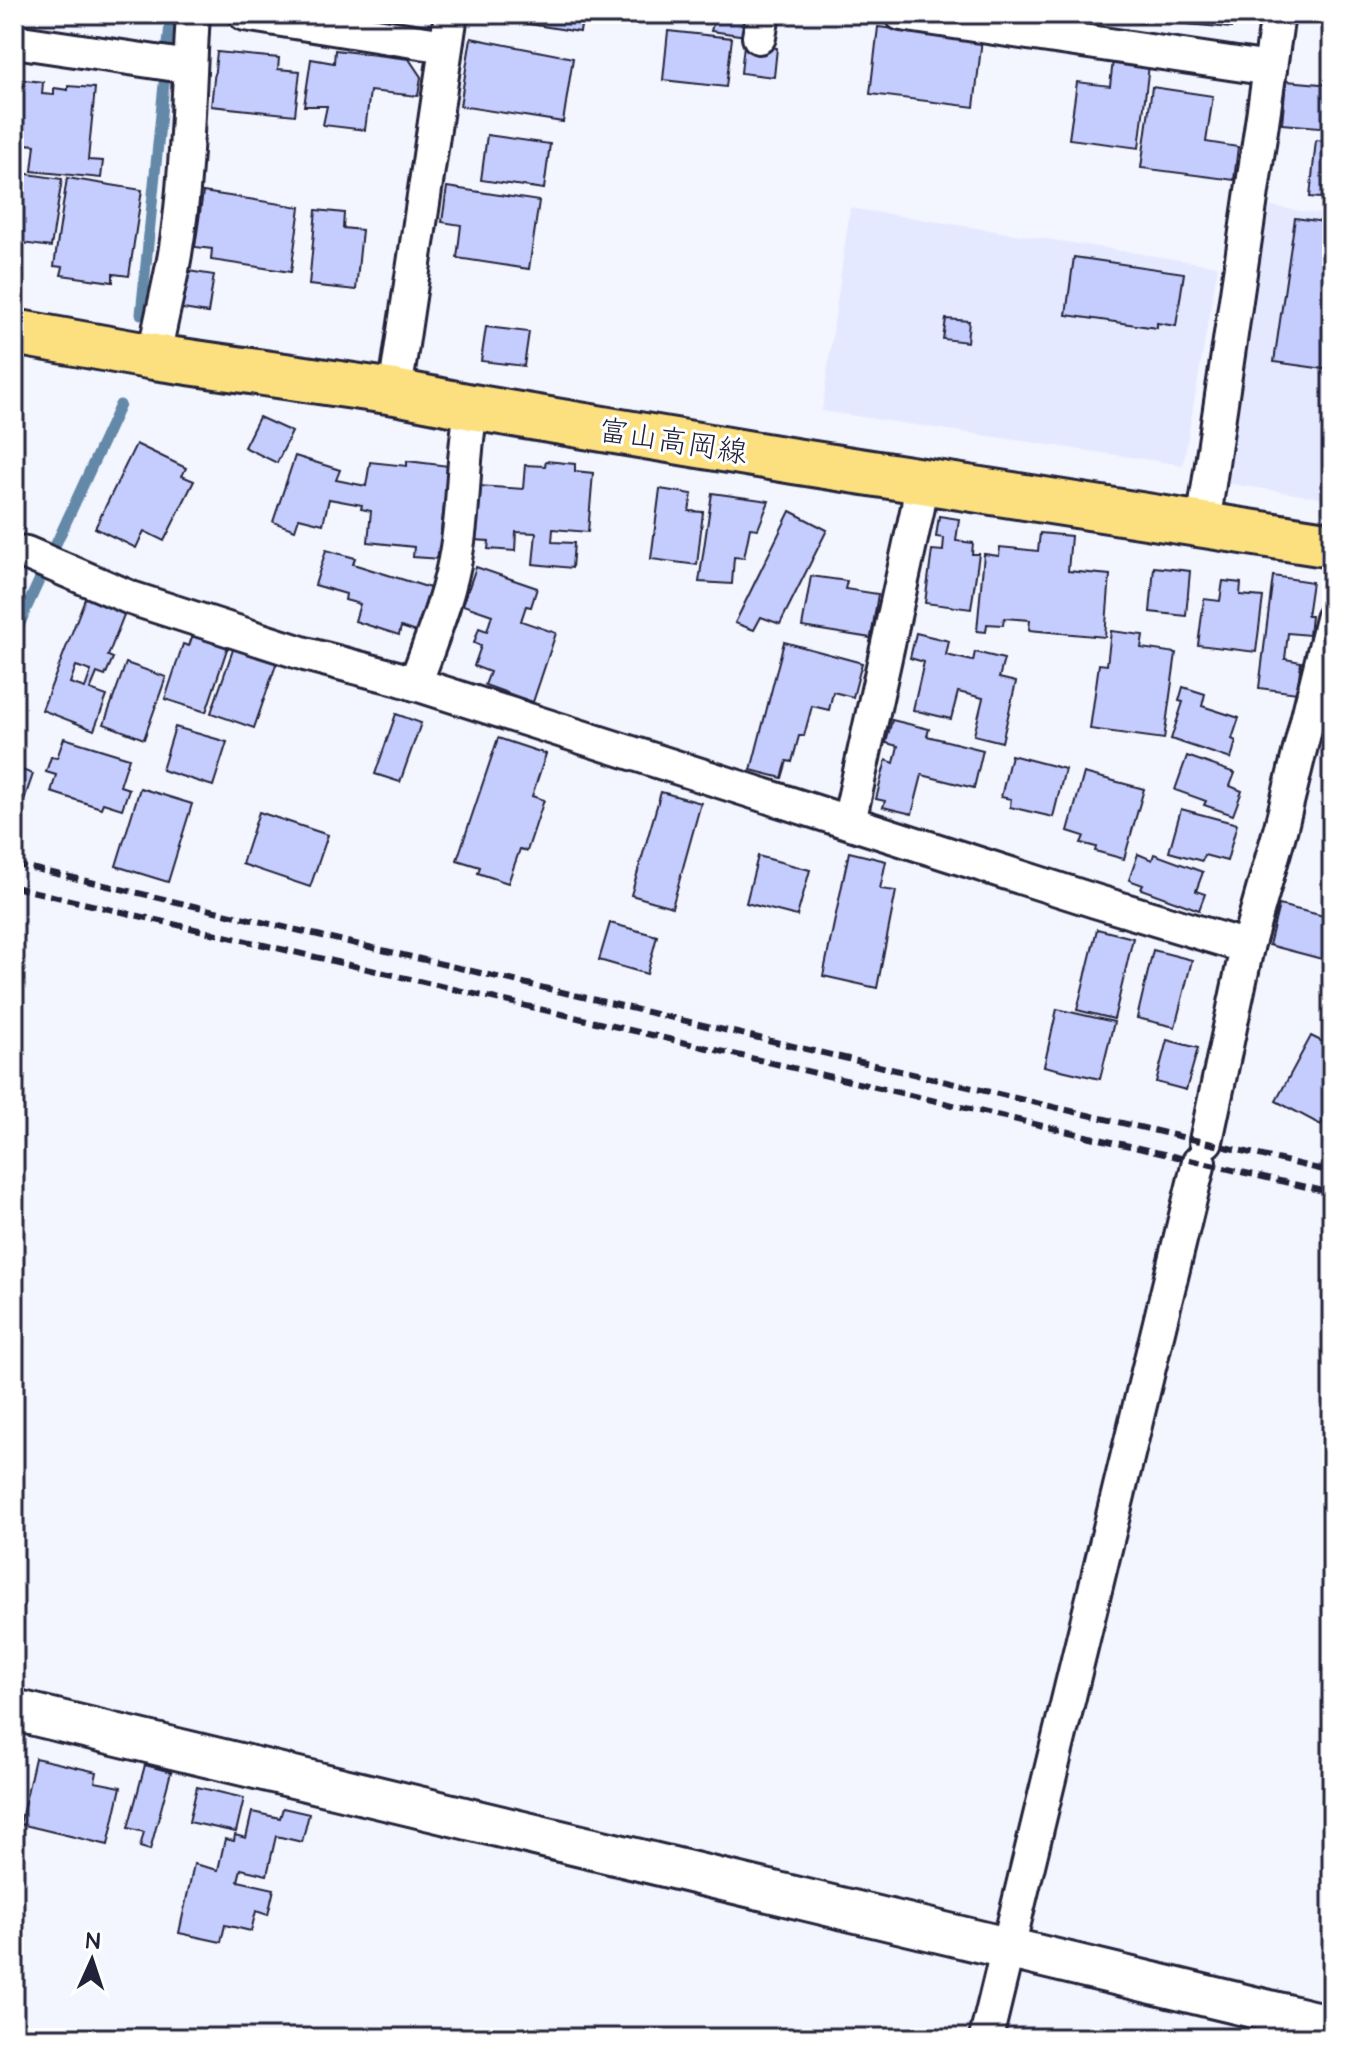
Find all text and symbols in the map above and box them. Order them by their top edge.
street label: 富山高岡線 [595,410,750,474]
north arrow [52,1920,132,2000]
text: N [85,1926,101,1957]

